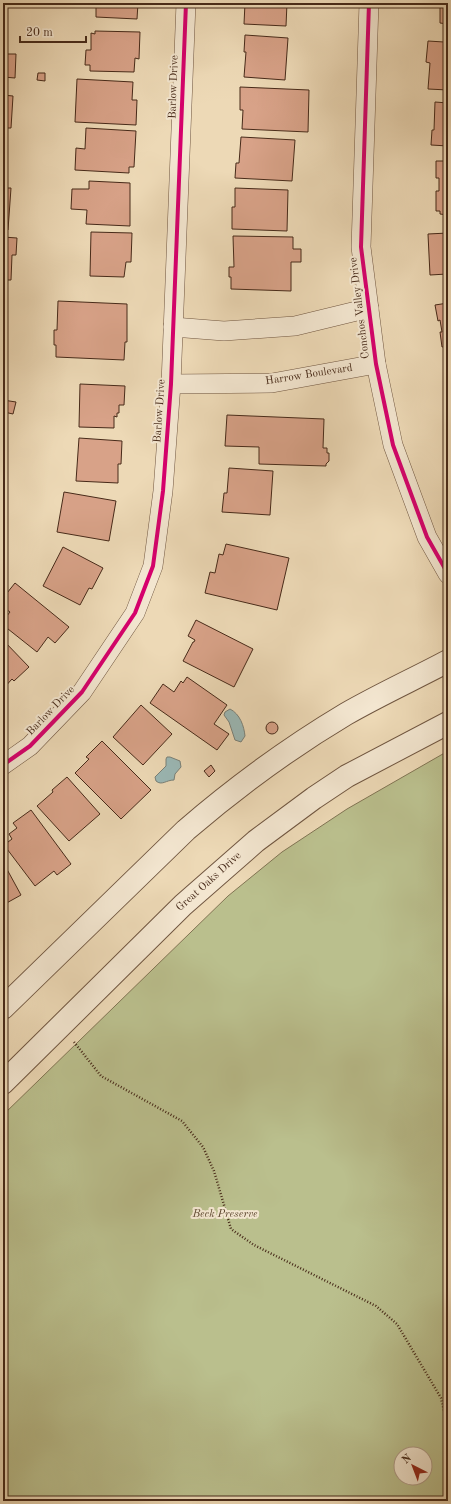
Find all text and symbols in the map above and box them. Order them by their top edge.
scale bar [20,18,86,44]
text: 20 m [26,27,53,39]
street label: Barlow Drive [167,55,181,119]
street label: Conchos Valley Drive [348,257,372,359]
street label: Harrow Boulevard [265,363,354,387]
street label: Barlow Drive [152,379,168,443]
street label: Barlow Drive [25,684,77,738]
street label: Great Oaks Drive [174,850,244,914]
park label: Beck Preserve [191,1209,258,1220]
north arrow [393,1446,433,1486]
text: N [401,1452,415,1467]

